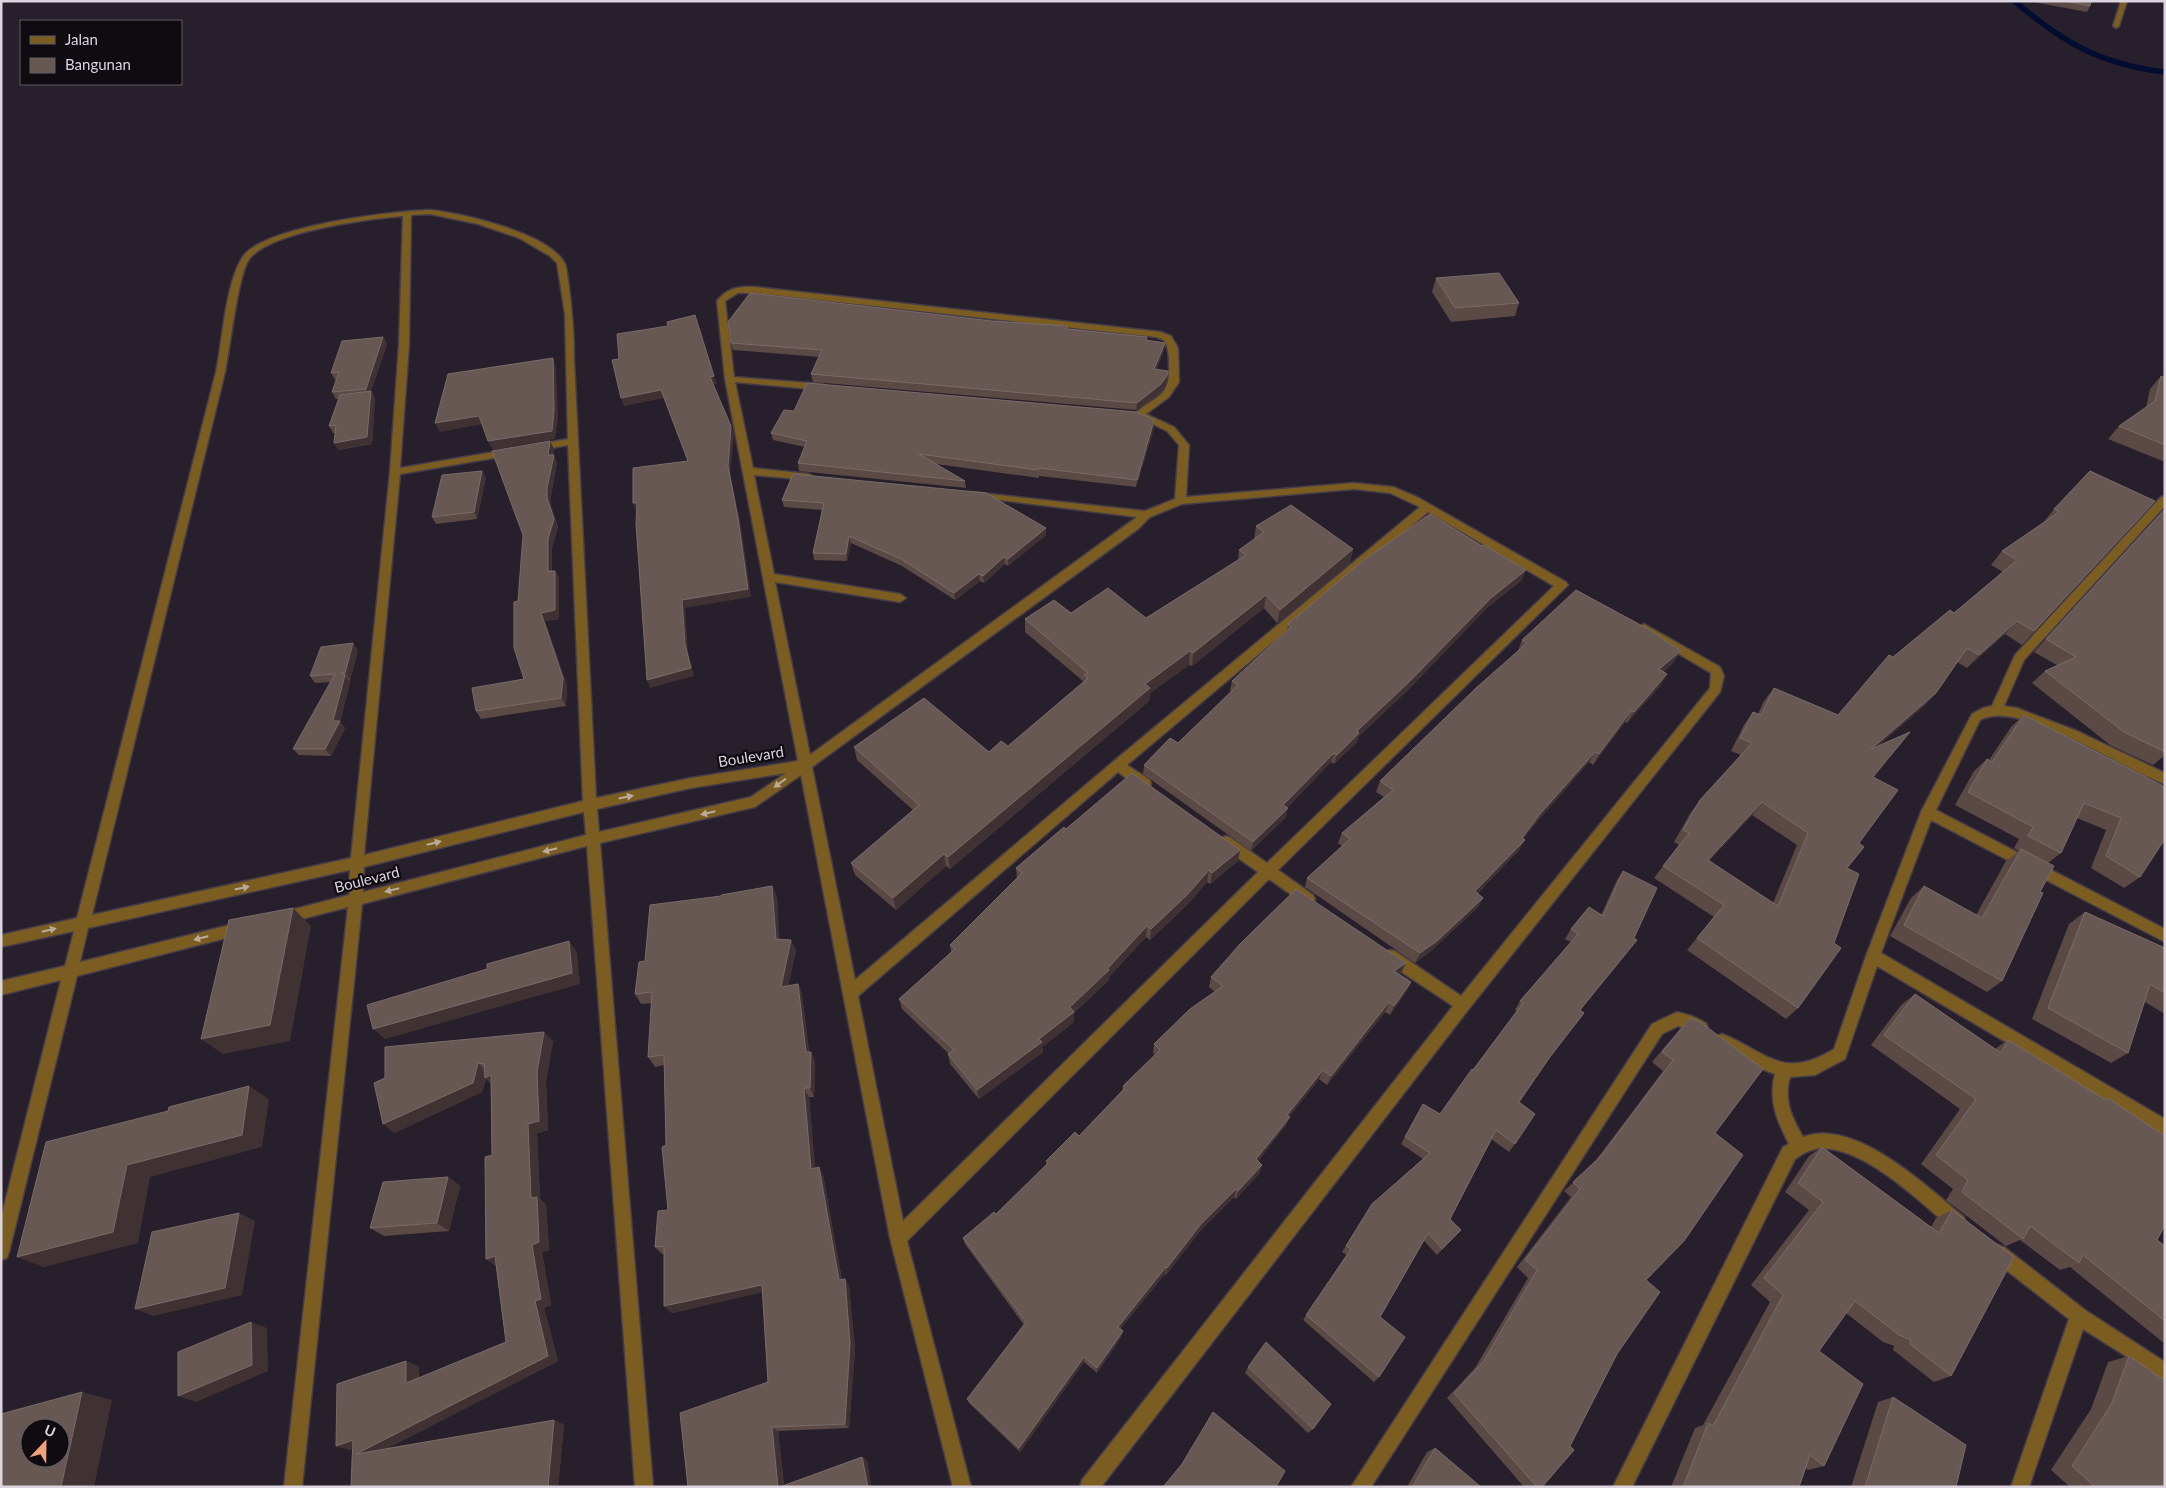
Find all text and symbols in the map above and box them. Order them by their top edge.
legend [20,20,182,85]
text: Jalan [65,30,98,48]
text: Bangunan [65,55,131,73]
street label: Boulevard [717,742,785,770]
one-way arrow [774,778,787,788]
one-way arrow [618,793,634,801]
one-way arrow [699,809,715,817]
one-way arrow [427,839,442,847]
one-way arrow [542,846,557,854]
street label: Boulevard [332,862,401,896]
one-way arrow [234,884,249,892]
one-way arrow [385,886,400,894]
one-way arrow [41,926,56,934]
one-way arrow [193,935,208,943]
north arrow [20,1418,70,1468]
text: U [42,1421,58,1440]

